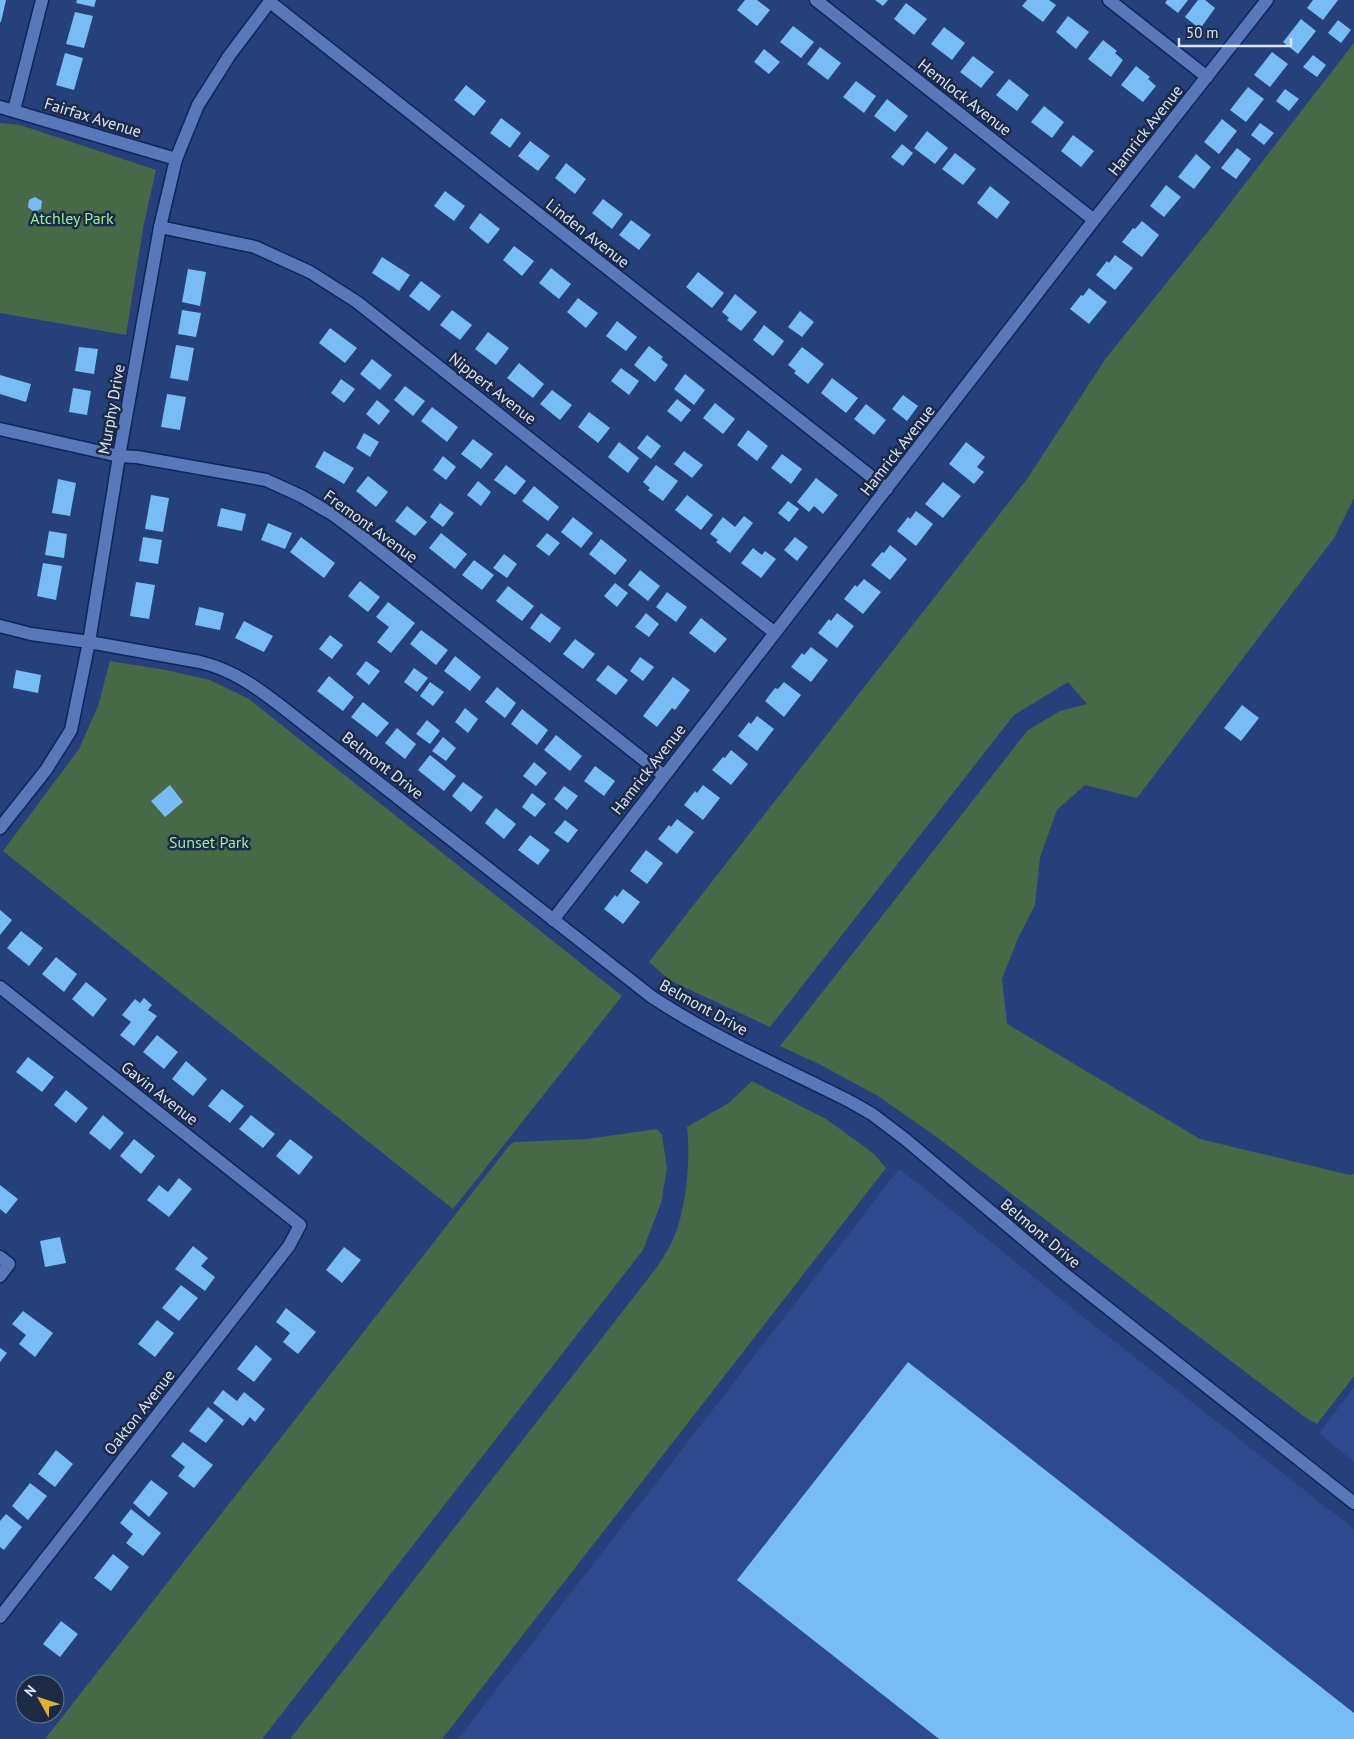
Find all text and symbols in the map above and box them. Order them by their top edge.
scale bar [1179,15,1292,47]
text: 50 m [1186,23,1219,42]
street label: Hemlock Avenue [914,54,1016,140]
street label: Hamrick Avenue [1103,81,1187,179]
street label: Fairfax Avenue [42,93,144,141]
street label: Linden Avenue [542,194,634,272]
park label: Atchley Park [30,208,114,228]
street label: Nippert Avenue [445,348,541,428]
street label: Murphy Drive [93,362,129,456]
street label: Hamrick Avenue [855,401,939,499]
street label: Fremont Avenue [320,485,422,567]
street label: Hamrick Avenue [606,720,690,818]
street label: Belmont Drive [338,727,428,803]
park label: Sunset Park [169,832,249,852]
street label: Belmont Drive [656,974,752,1040]
street label: Gavin Avenue [118,1057,202,1129]
street label: Belmont Drive [997,1194,1085,1272]
street label: Oakton Avenue [99,1365,179,1459]
north arrow [15,1674,65,1724]
text: N [20,1681,40,1700]

